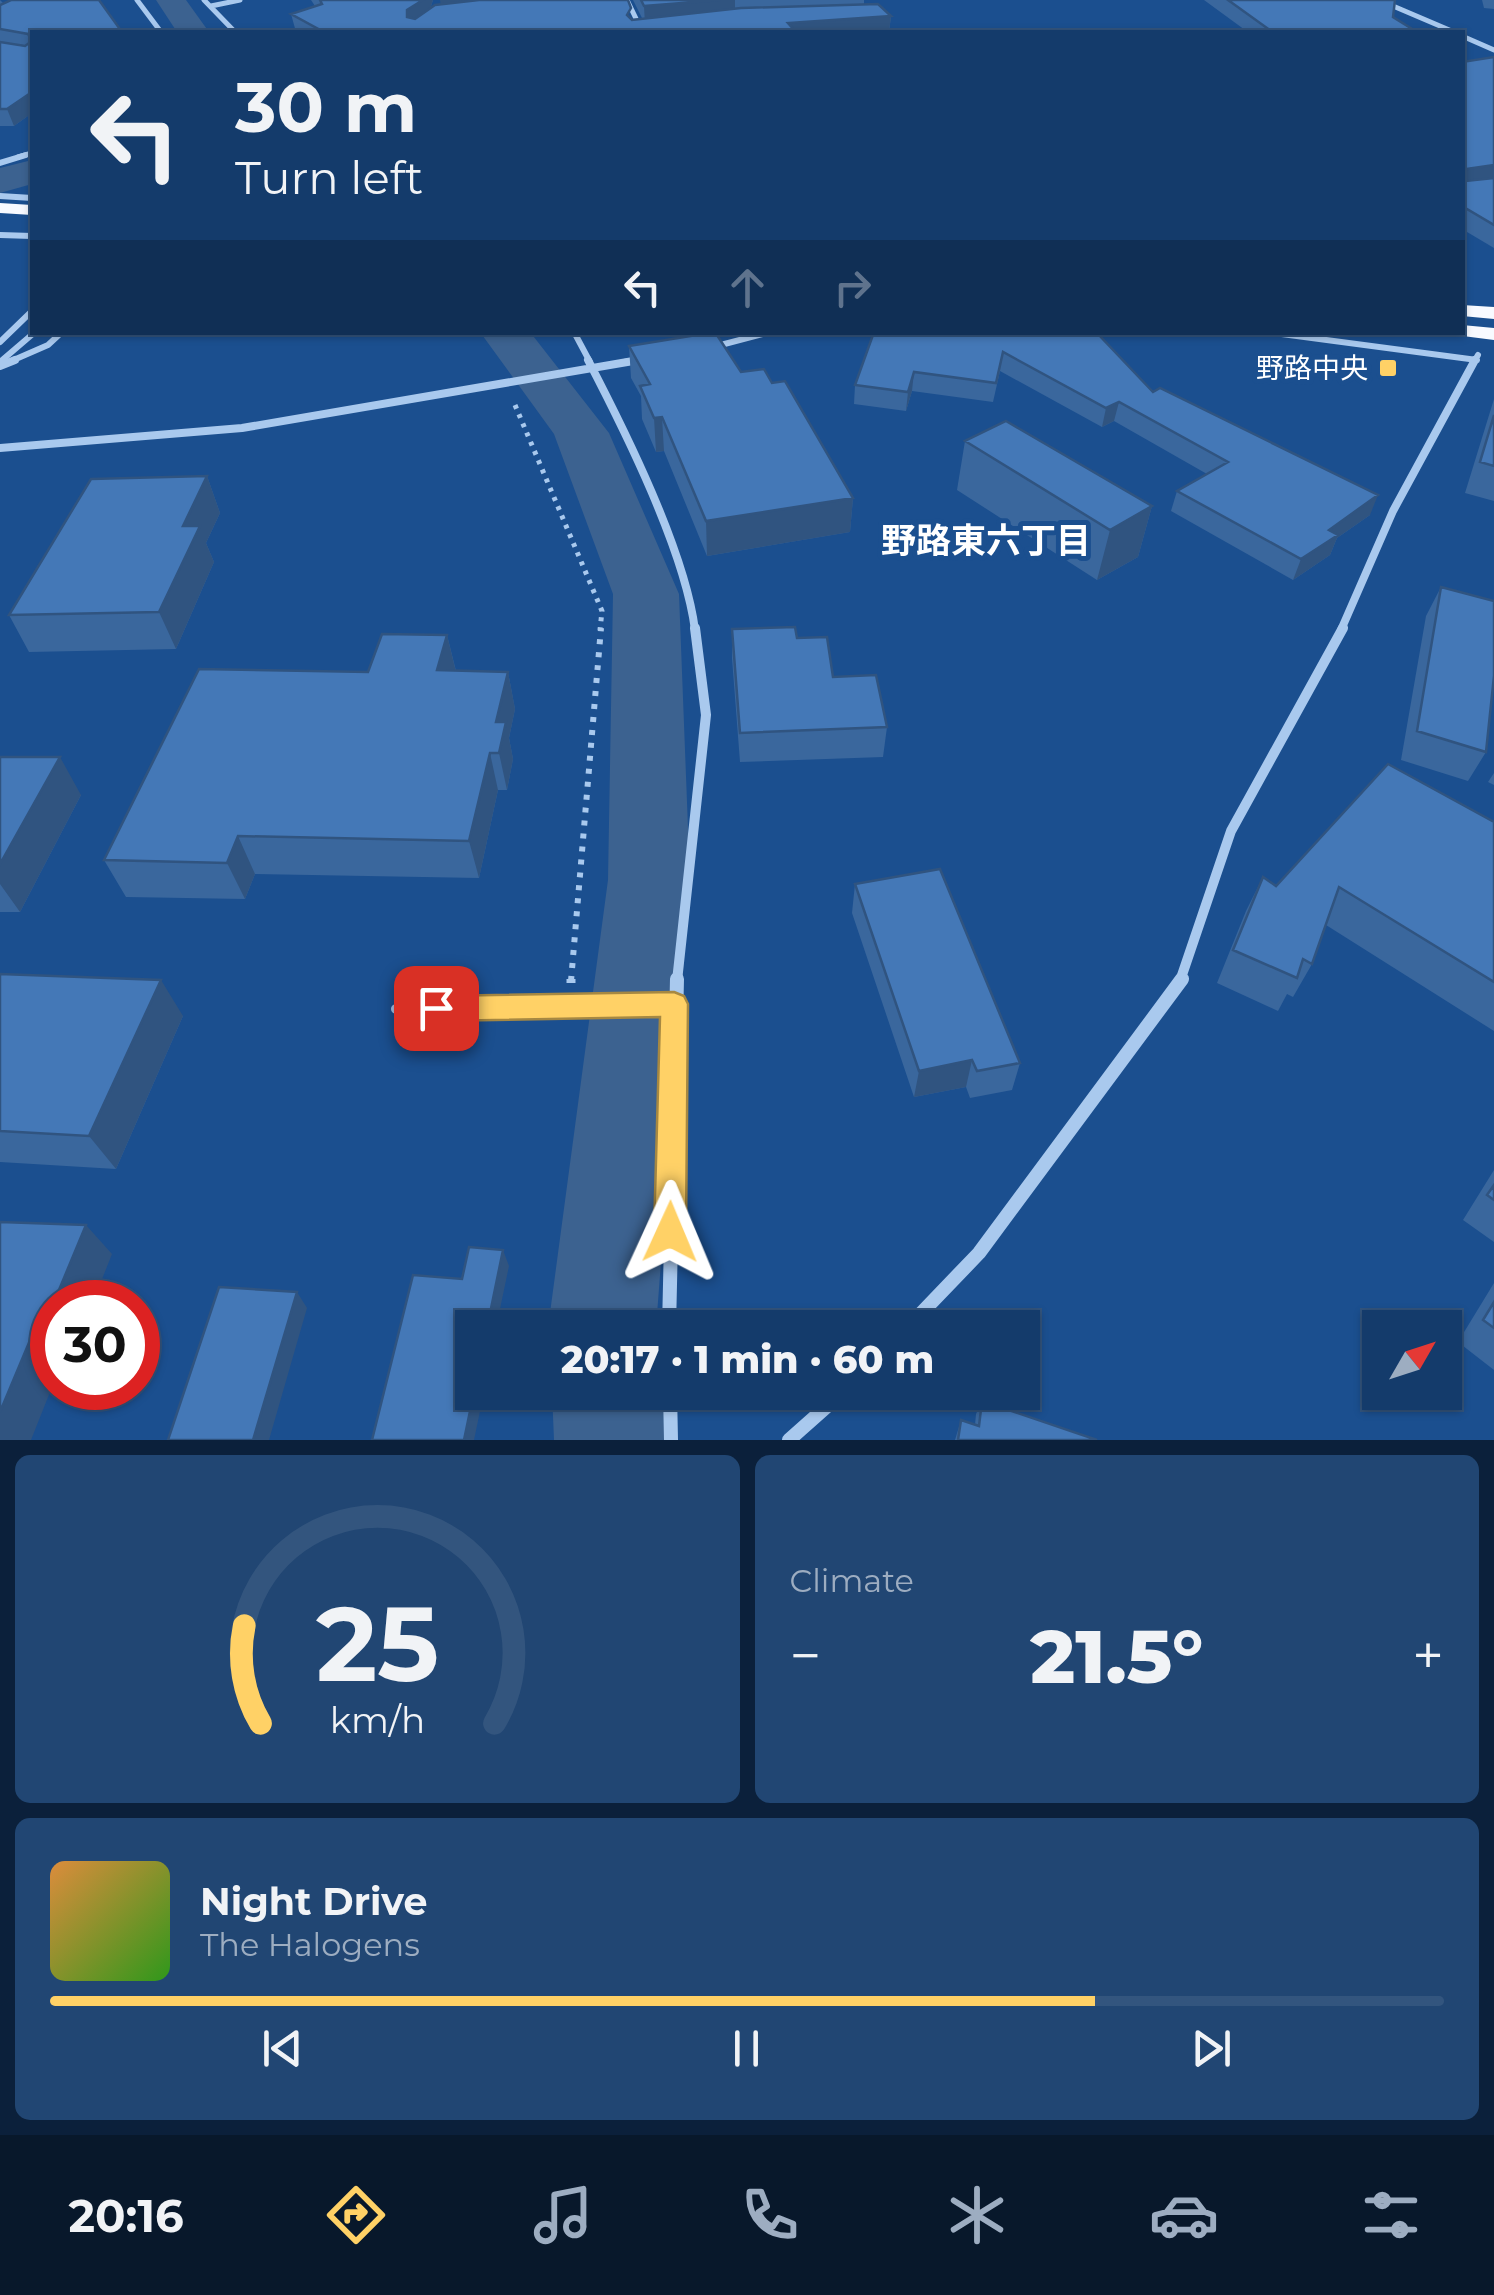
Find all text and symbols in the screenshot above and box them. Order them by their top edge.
text: 30 m [235,64,417,150]
icon: left [70,70,200,200]
text: Turn left [235,150,423,205]
icon: left [615,260,670,315]
icon: ahead [720,260,775,315]
icon: right [825,260,880,315]
place label: 野路中央 [1256,351,1368,385]
marker: 野路中央 [1377,357,1399,379]
district label: 野路東六丁目 [881,519,1091,562]
pin [394,966,479,1051]
icon: arrive [409,981,464,1036]
position arrow [618,1180,722,1284]
speed limit sign: 30 [30,1280,160,1410]
north arrow [1362,1310,1462,1410]
map controls [1362,1310,1462,1410]
text: 20:17 · 1 min · 60 m [561,1336,934,1383]
text: Climate [790,1561,914,1600]
text: 25 [316,1580,439,1707]
text: 21.5° [1030,1610,1203,1702]
text: − [790,1622,821,1689]
text: + [1412,1622,1444,1689]
text: km/h [330,1698,425,1742]
text: Night Drive [200,1878,427,1925]
text: The Halogens [200,1925,420,1964]
icon: previous [255,2021,310,2076]
icon: pause [719,2021,774,2076]
icon: next [1184,2021,1239,2076]
icon: directions [321,2180,391,2250]
icon: music [528,2180,598,2250]
icon: phone [735,2180,805,2250]
icon: climate [942,2180,1012,2250]
icon: car [1149,2180,1219,2250]
icon: filters [1356,2180,1426,2250]
text: 20:16 [68,2188,184,2243]

